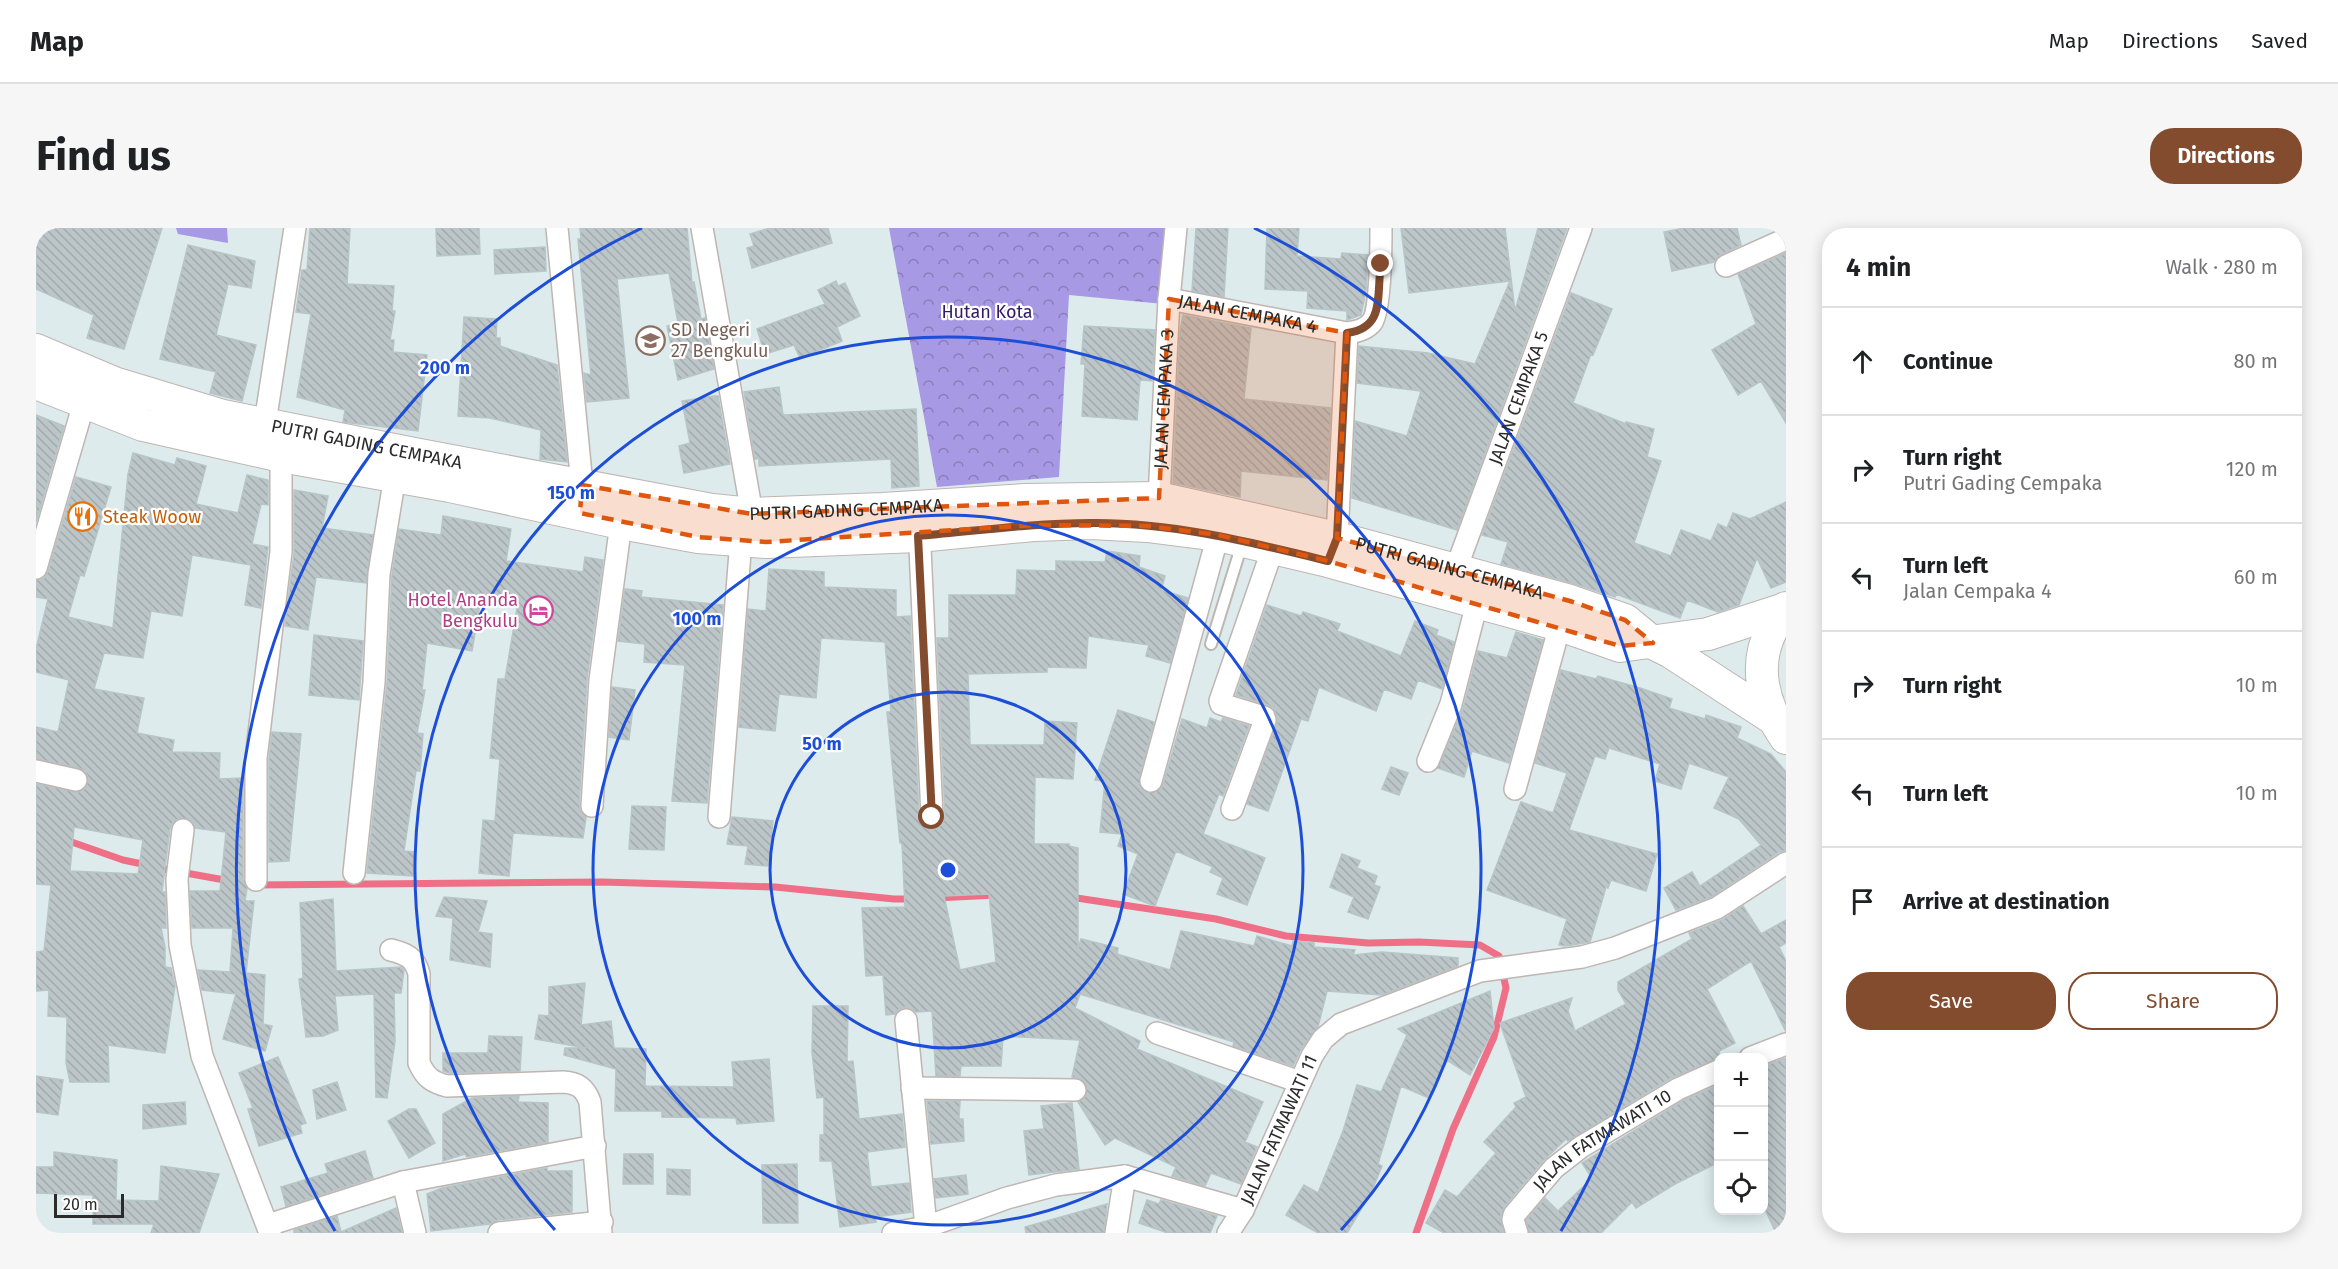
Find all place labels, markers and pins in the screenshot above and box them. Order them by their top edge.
place label: SD Negeri 27 Bengkulu [671,319,768,362]
school or university icon: SD Negeri 27 Bengkulu [634,324,666,356]
restaurant icon: Steak Woow [66,501,98,533]
place label: Steak Woow [103,506,201,528]
place label: Hotel Ananda Bengkulu [407,589,518,632]
hotel icon: Hotel Ananda Bengkulu [523,594,555,626]
centre of rings [938,860,958,880]

